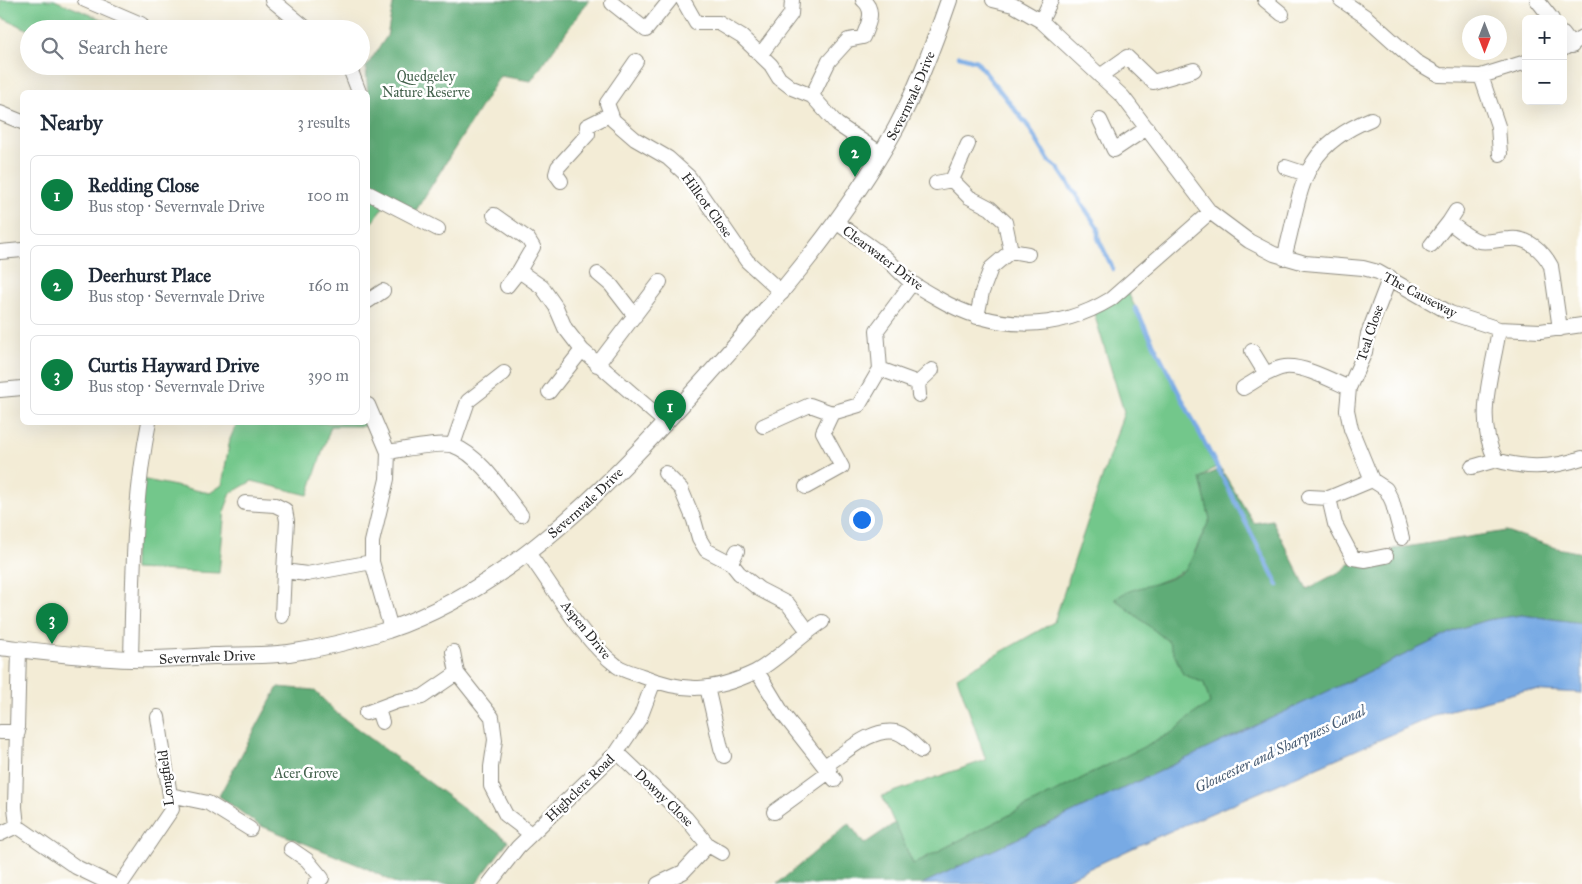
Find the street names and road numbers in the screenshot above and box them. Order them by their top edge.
street label: Severnvale Drive [882,48,938,143]
street label: Hillcot Close [678,169,736,241]
street label: Clearwater Drive [839,222,927,294]
street label: The Causeway [1380,268,1460,322]
street label: Teal Close [1353,302,1387,363]
street label: Severnvale Drive [544,464,626,542]
street label: Aspen Drive [557,597,615,663]
street label: Severnvale Drive [159,647,256,667]
street label: Longfield [154,749,178,807]
street label: Highclere Road [542,751,618,825]
street label: Downy Close [631,766,697,830]

